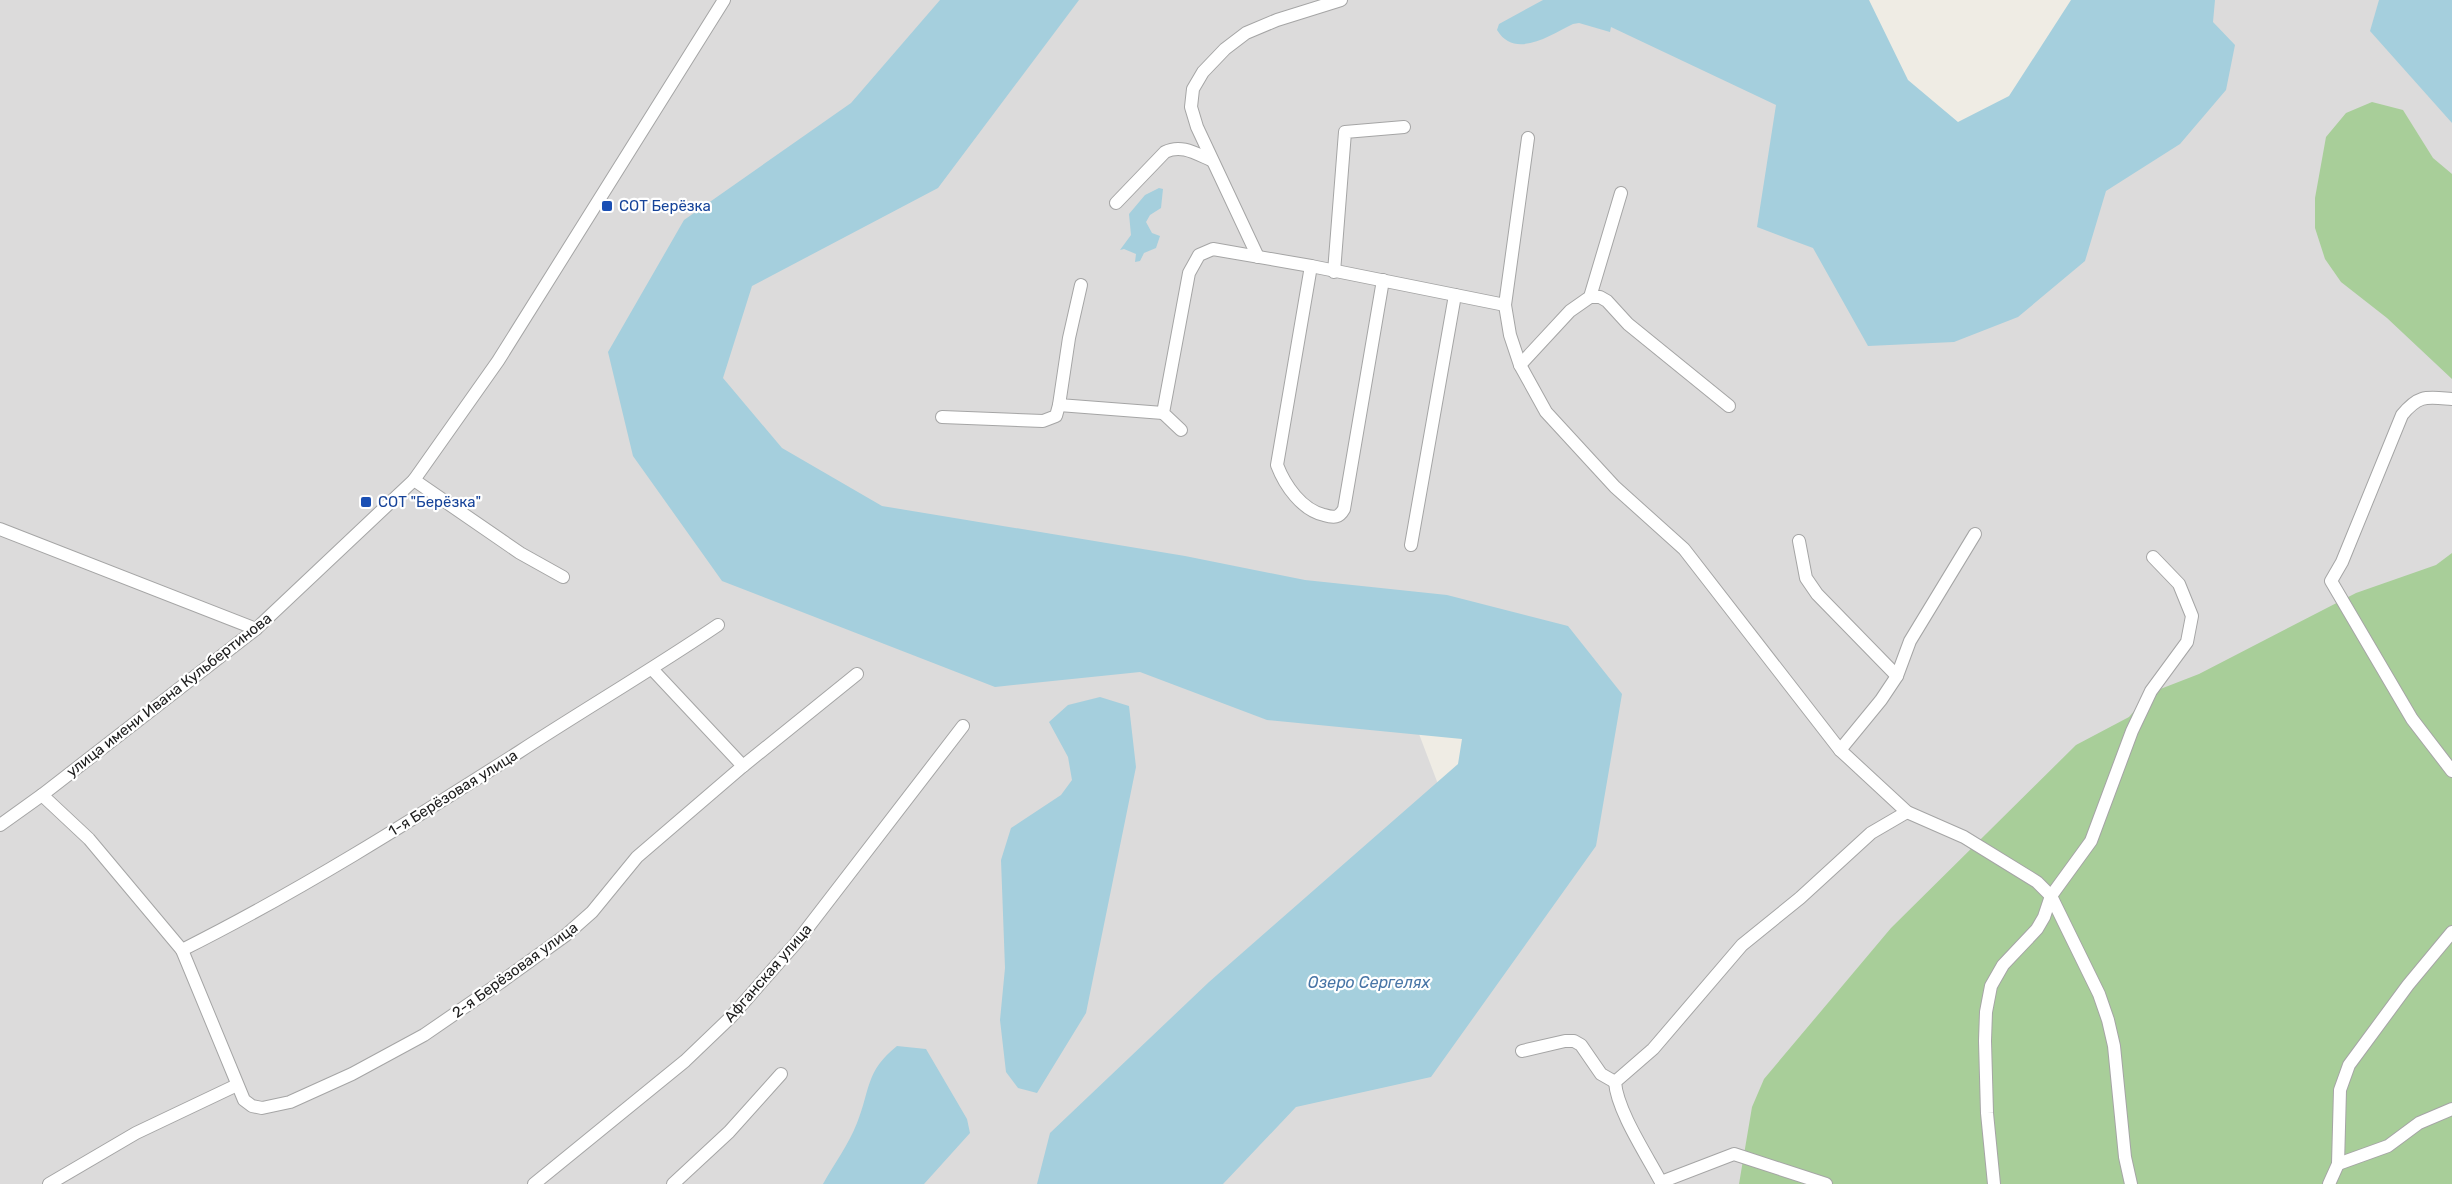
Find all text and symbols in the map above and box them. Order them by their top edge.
place label: СОТ Берёзка [619,197,711,215]
marker: СОТ Берёзка [600,199,614,213]
place label: СОТ "Берёзка" [378,493,481,511]
marker: СОТ "Берёзка" [359,495,373,509]
street label: улица имени Ивана Кульбертинова [63,609,275,781]
street label: 1-я Берёзовая улица [385,746,521,840]
street label: 2-я Берёзовая улица [449,918,581,1022]
street label: Афганская улица [720,920,816,1026]
water label: Озеро Сергелях [1308,973,1431,992]

